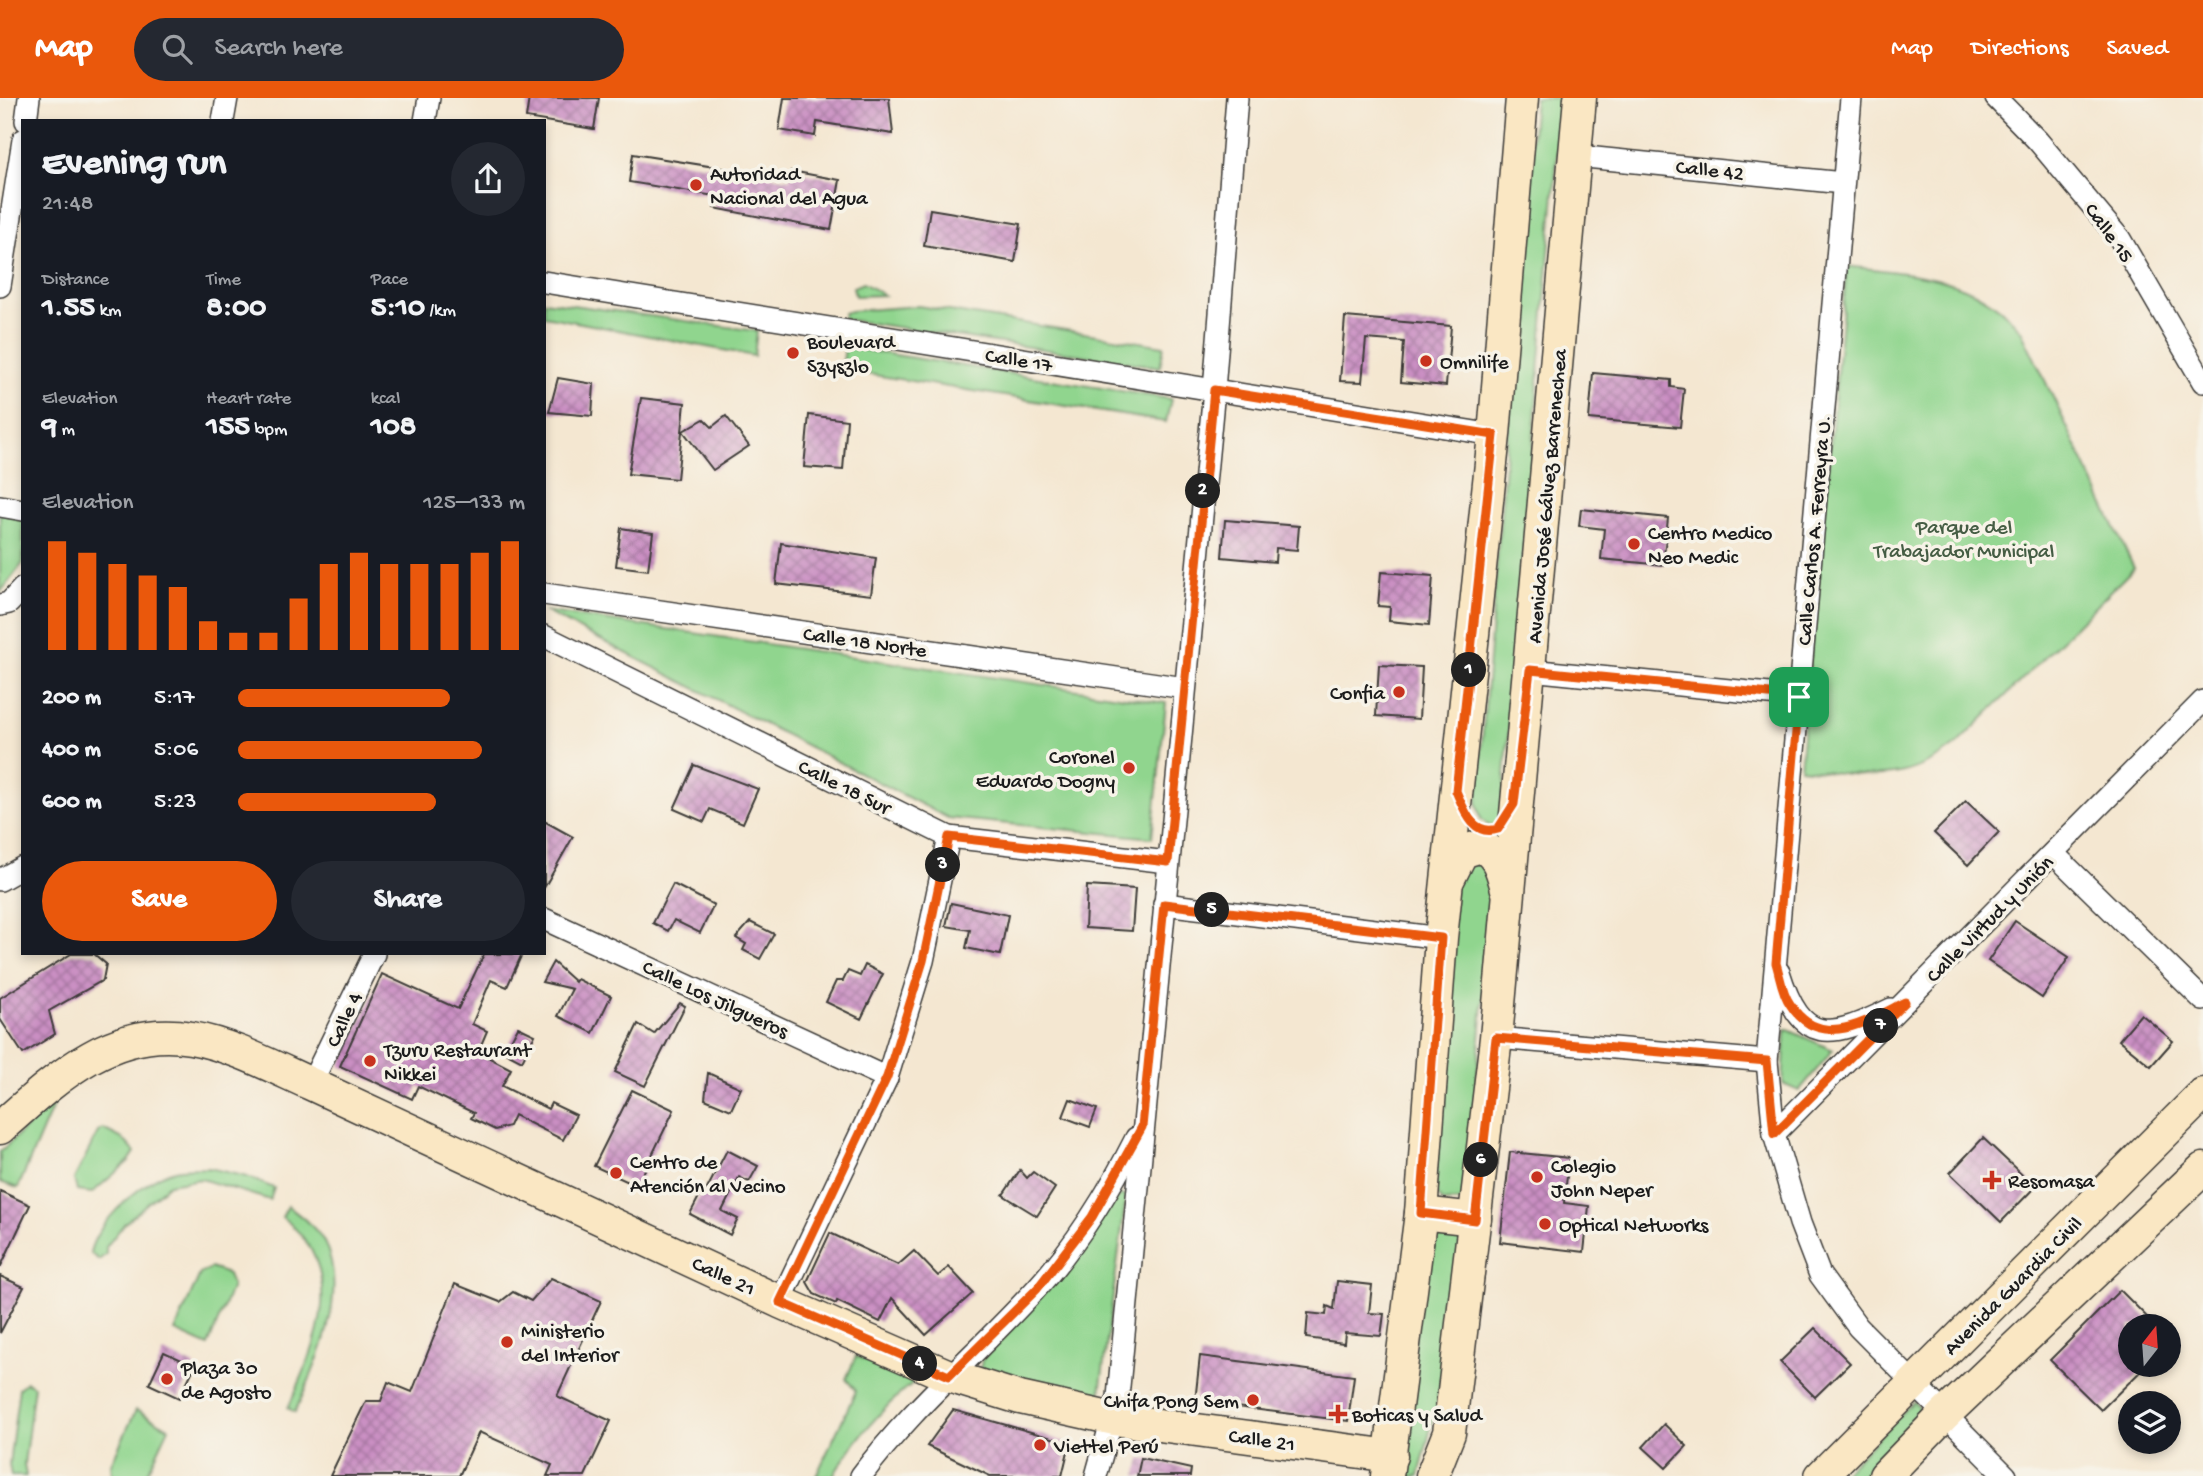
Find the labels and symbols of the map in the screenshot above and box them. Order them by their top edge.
street label: Calle 42 [1674,156,1745,188]
place label: Autoridad Nacional del Agua [710,164,869,213]
marker: Autoridad Nacional del Agua [688,177,704,193]
street label: Calle 15 [2077,199,2137,269]
place label: Boulevard Szyszlo [806,332,896,381]
marker: Boulevard Szyszlo [785,345,801,361]
street label: Calle 17 [983,345,1055,380]
street label: Avenida José Gálvez Barrenechea [1524,347,1575,644]
place label: Omnilife [1440,352,1510,377]
marker: Omnilife [1418,353,1434,369]
street label: Calle Carlos A. Ferreyra U. [1794,414,1839,647]
pin: 2 [1186,474,1220,508]
park label: Parque del Trabajador Municipal [1873,517,2054,566]
place label: Centro Medico Neo Medic [1648,523,1772,572]
marker: Centro Medico Neo Medic [1626,536,1642,552]
street label: Calle 18 Norte [801,623,929,666]
pin: 1 [1452,652,1486,688]
pin [1769,667,1829,727]
place label: Confia [1330,683,1386,708]
marker: Confia [1391,684,1407,700]
place label: Coronel Eduardo Dogny [976,747,1115,796]
street label: Calle 18 Sur [793,756,895,823]
marker: Coronel Eduardo Dogny [1121,760,1137,776]
pin: 3 [926,848,960,882]
street label: Calle Virtud y Unión [1922,851,2061,990]
pin: 5 [1194,892,1230,928]
street label: Calle Los Jilgueros [637,956,793,1047]
street label: Calle 4 [323,989,370,1052]
pin: 7 [1864,1009,1898,1044]
place label: Tzuru Restaurant Nikkei [383,1040,533,1089]
marker: Tzuru Restaurant Nikkei [362,1053,378,1069]
pin: 6 [1464,1142,1498,1178]
place label: Centro de Atención al Vecino [630,1152,786,1201]
place label: Colegio John Neper [1551,1156,1654,1205]
marker: Centro de Atención al Vecino [608,1165,624,1181]
marker: Colegio John Neper [1529,1169,1545,1185]
marker: Resomasa [1982,1170,2002,1190]
place label: Resomasa [2008,1171,2096,1196]
street label: Avenida Guardia Civil [1940,1213,2089,1362]
place label: Optical Networks [1559,1215,1710,1240]
marker: Optical Networks [1537,1216,1553,1232]
street label: Calle 21 [687,1253,758,1304]
north arrow [2118,1314,2180,1377]
place label: Ministerio del Interior [521,1321,620,1370]
marker: Ministerio del Interior [499,1334,515,1350]
pin: 4 [902,1346,937,1382]
place label: Plaza 30 de Agosto [180,1358,272,1407]
marker: Plaza 30 de Agosto [159,1371,175,1387]
place label: Chifa Pong Sem [1104,1391,1239,1416]
marker: Chifa Pong Sem [1245,1392,1261,1408]
place label: Boticas y Salud [1351,1405,1483,1430]
marker: Boticas y Salud [1330,1406,1346,1422]
street label: Calle 21 [1227,1425,1296,1459]
place label: Viettel Perú [1053,1436,1159,1461]
marker: Viettel Perú [1032,1437,1048,1453]

